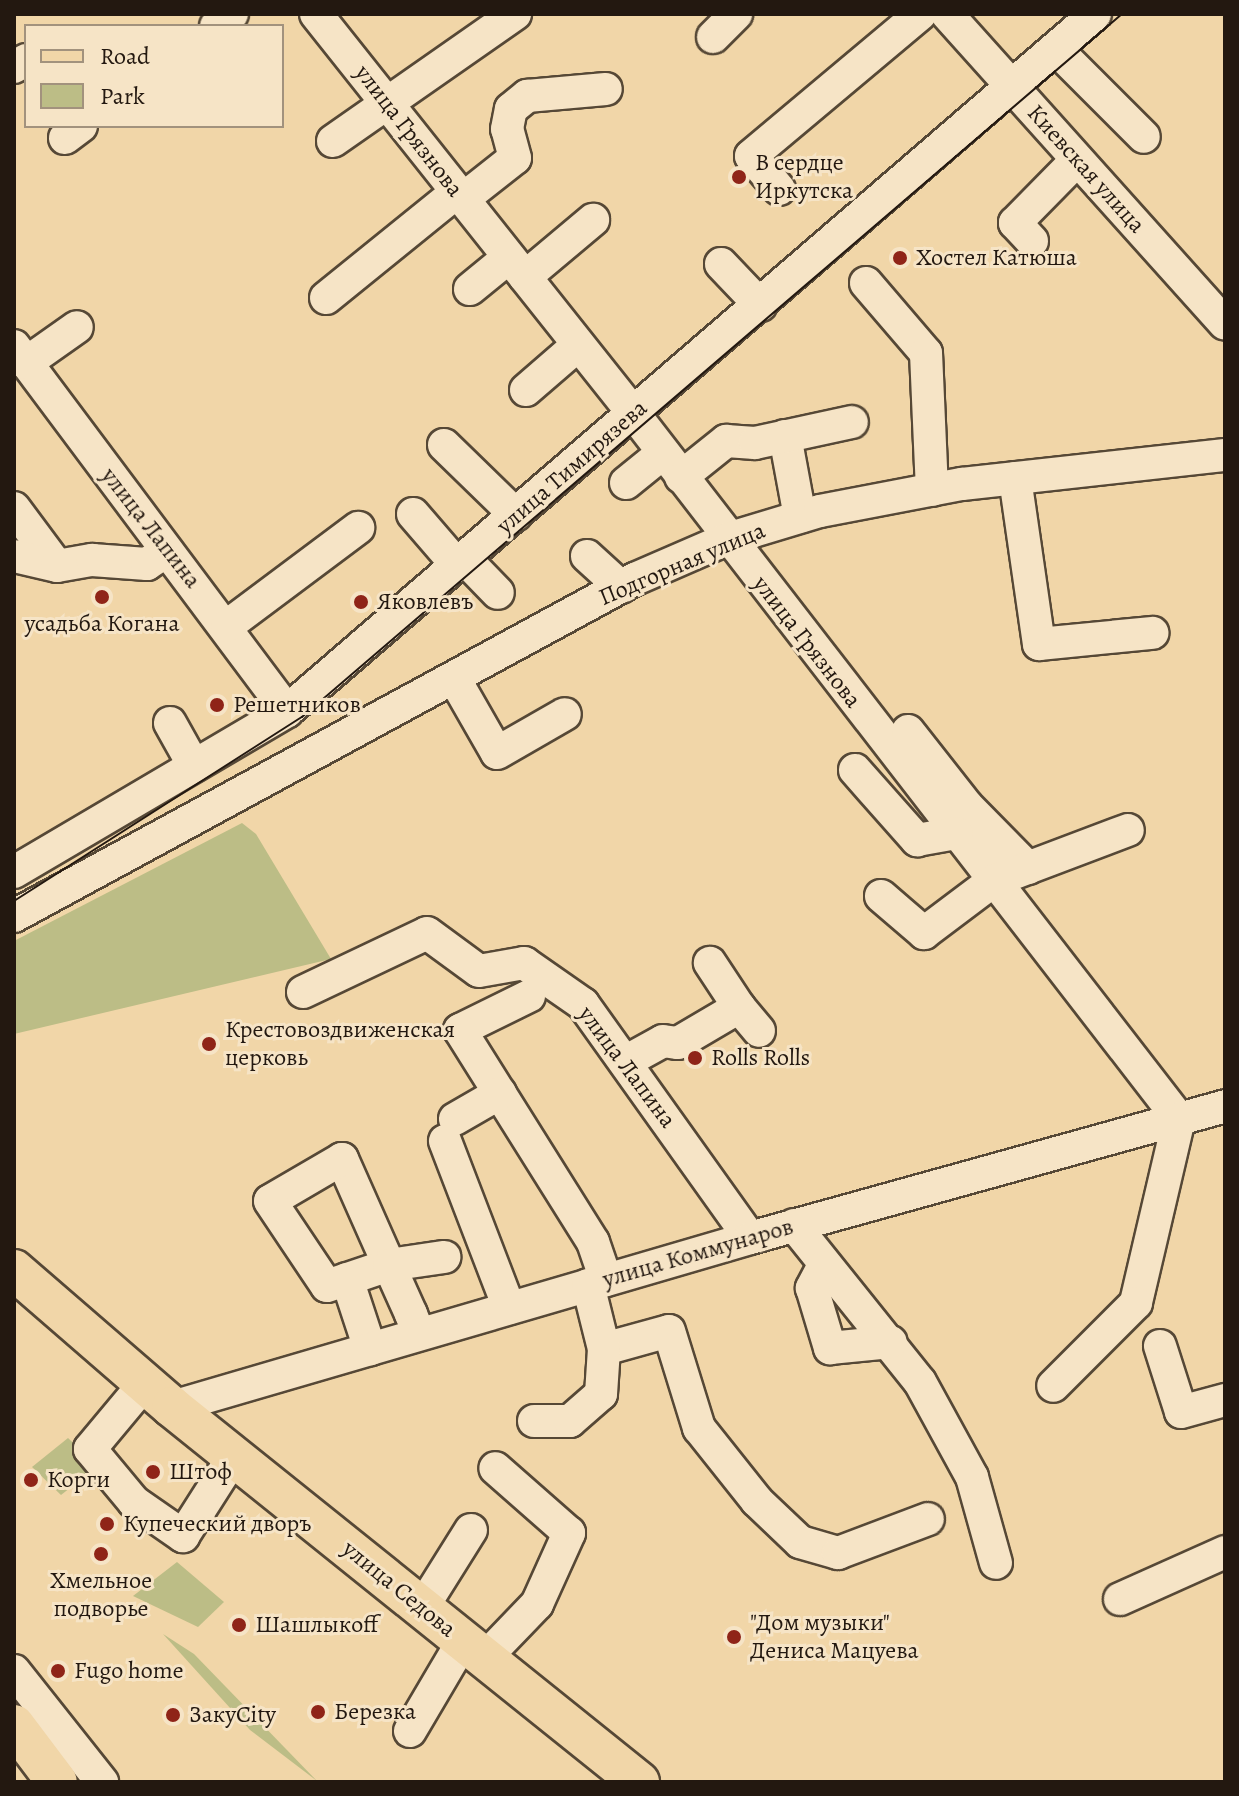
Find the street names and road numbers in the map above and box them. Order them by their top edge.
street label: улица Грязнова [349,59,469,203]
street label: Киевская улица [1021,99,1151,239]
street label: улица Тимирязева [491,394,653,540]
street label: улица Лапина [95,462,207,594]
street label: Подгорная улица [594,516,770,612]
street label: улица Грязнова [747,570,867,714]
street label: улица Лапина [572,1000,682,1134]
street label: улица Коммунаров [599,1212,797,1294]
street label: улица Седова [336,1534,462,1644]

